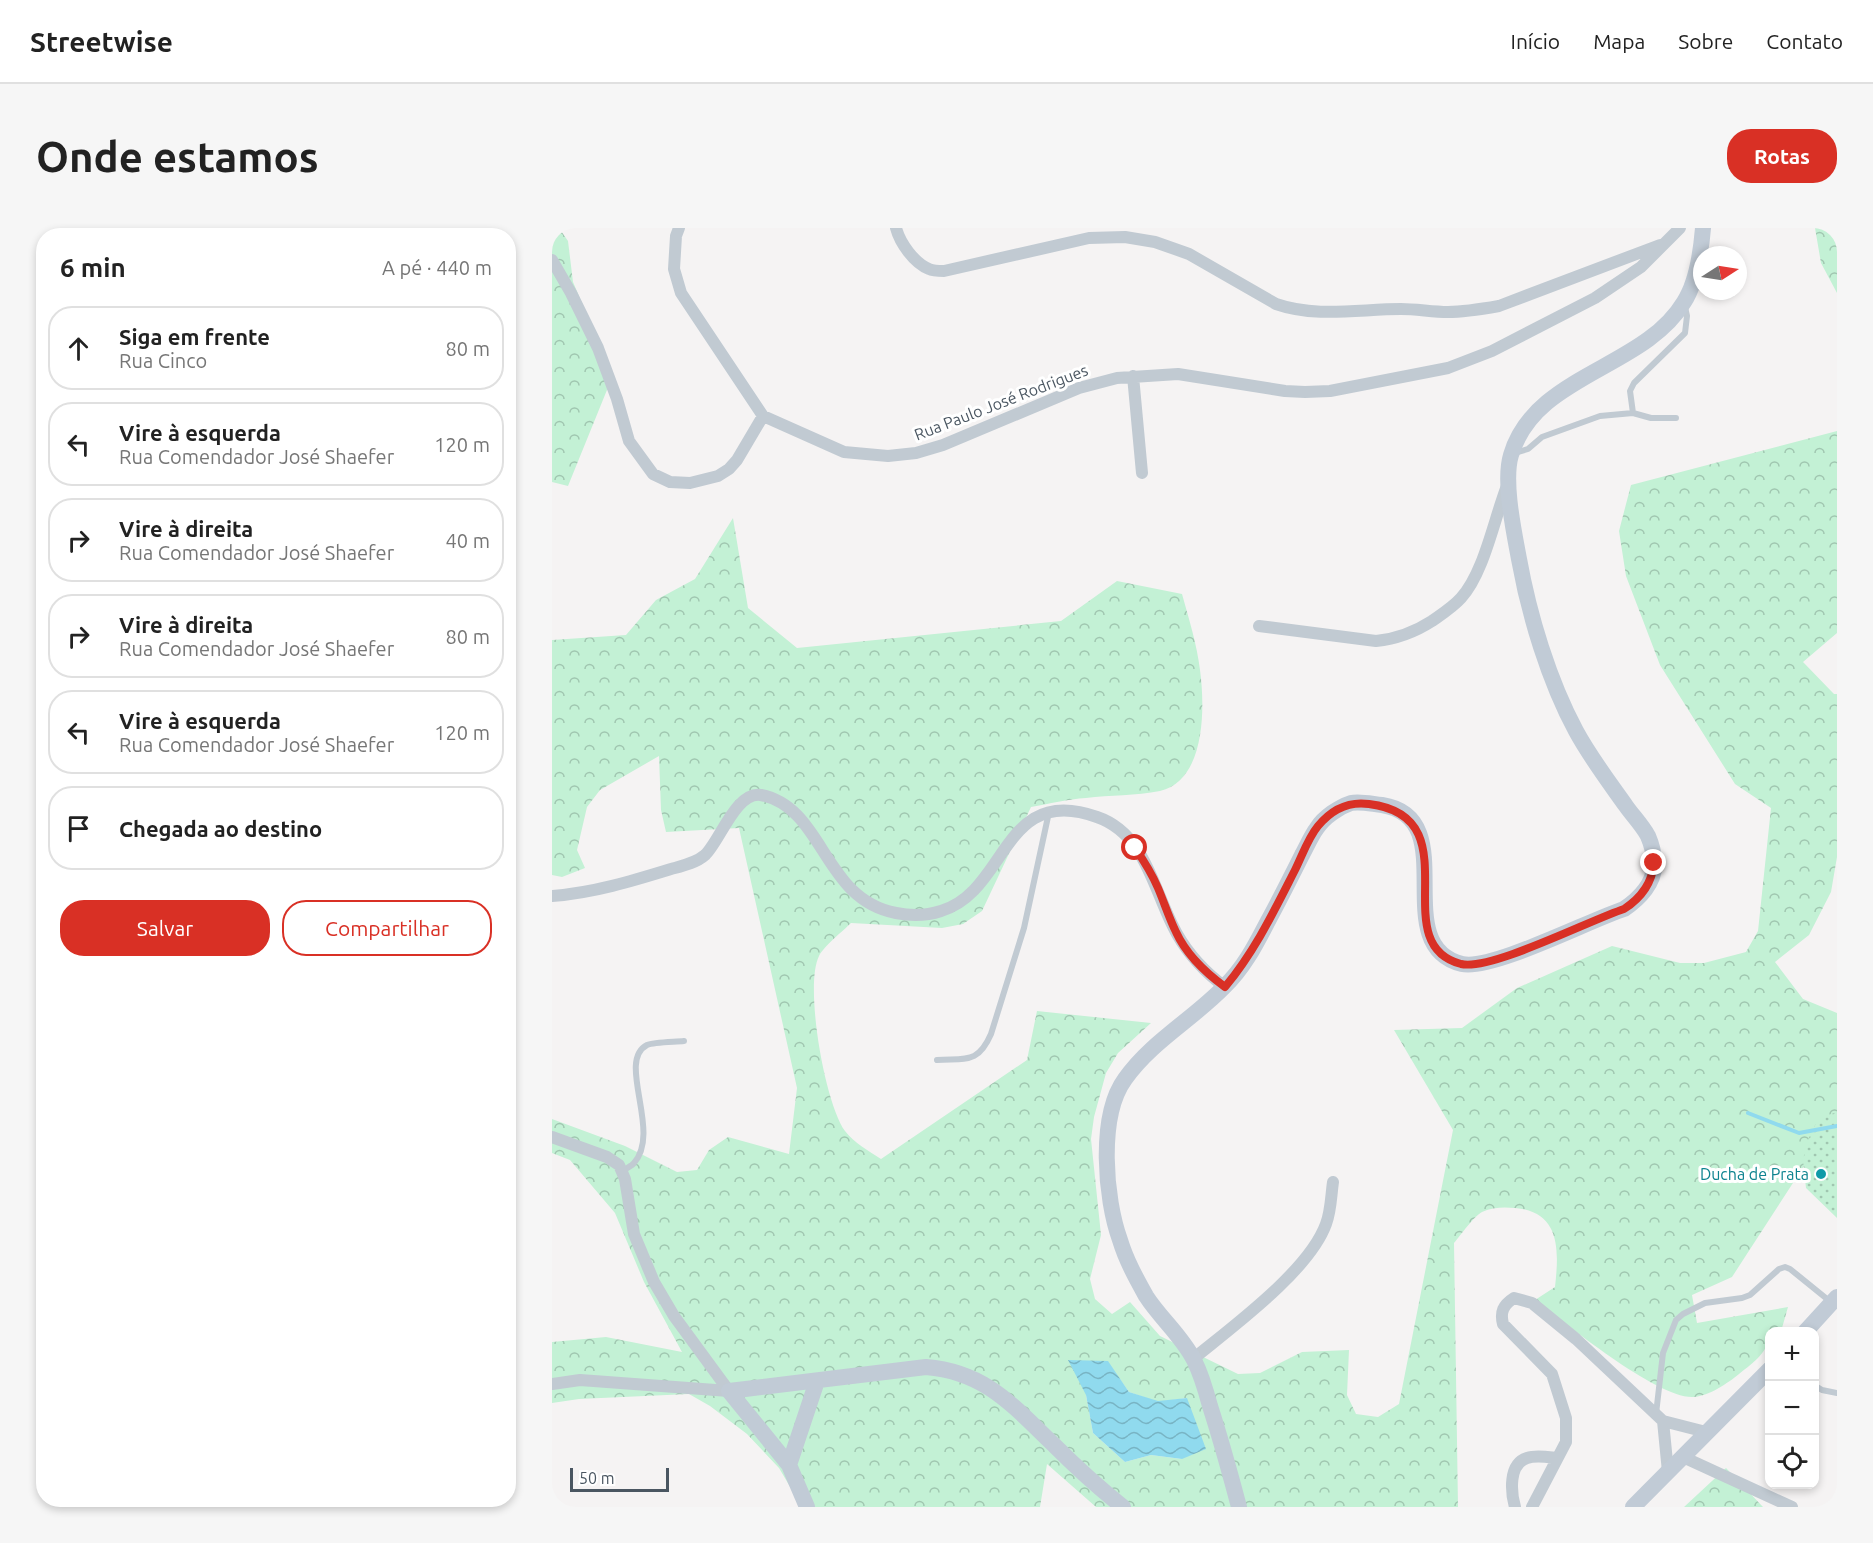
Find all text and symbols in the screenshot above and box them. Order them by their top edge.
text: Streetwise [30,26,173,57]
text: Início [1511,29,1560,53]
text: Mapa [1593,29,1645,53]
text: Sobre [1678,29,1733,53]
text: Contato [1766,29,1843,53]
button: Rotas [1727,129,1837,183]
text: Onde estamos [36,133,319,180]
north arrow [1693,246,1747,300]
text: 6 min [60,253,126,282]
text: A pé · 440 m [382,256,492,279]
text: Siga em frente [119,324,270,349]
icon: ahead [62,332,95,365]
text: 80 m [446,337,490,360]
text: Rua Cinco [119,349,207,372]
street label: Rua Paulo José Rodrigues [912,361,1090,443]
text: Vire à esquerda [119,420,281,445]
icon: left [62,428,95,461]
text: 120 m [434,433,490,456]
text: Rua Comendador José Shaefer [119,445,394,468]
text: Vire à direita [119,516,253,541]
icon: right [62,524,95,557]
text: 40 m [446,529,490,552]
text: Rua Comendador José Shaefer [119,541,394,564]
text: Vire à direita [119,612,253,637]
icon: right [62,620,95,653]
text: 80 m [446,625,490,648]
text: Rua Comendador José Shaefer [119,637,394,660]
text: Vire à esquerda [119,708,281,733]
icon: left [62,716,95,749]
text: 120 m [434,721,490,744]
text: Rua Comendador José Shaefer [119,733,394,756]
icon: arrive [62,812,95,845]
text: Chegada ao destino [119,816,322,841]
route start [1121,834,1147,860]
route end [1640,849,1666,875]
button: Salvar [60,900,270,956]
button: Compartilhar [282,900,492,956]
place label: Ducha de Prata [1700,1165,1809,1183]
marker: Ducha de Prata [1814,1167,1828,1181]
map controls [1765,1327,1819,1489]
button: + [1765,1327,1819,1381]
button: − [1765,1381,1819,1435]
button: locate [1765,1435,1819,1489]
scale bar [570,1465,669,1492]
text: 50 m [579,1469,615,1487]

